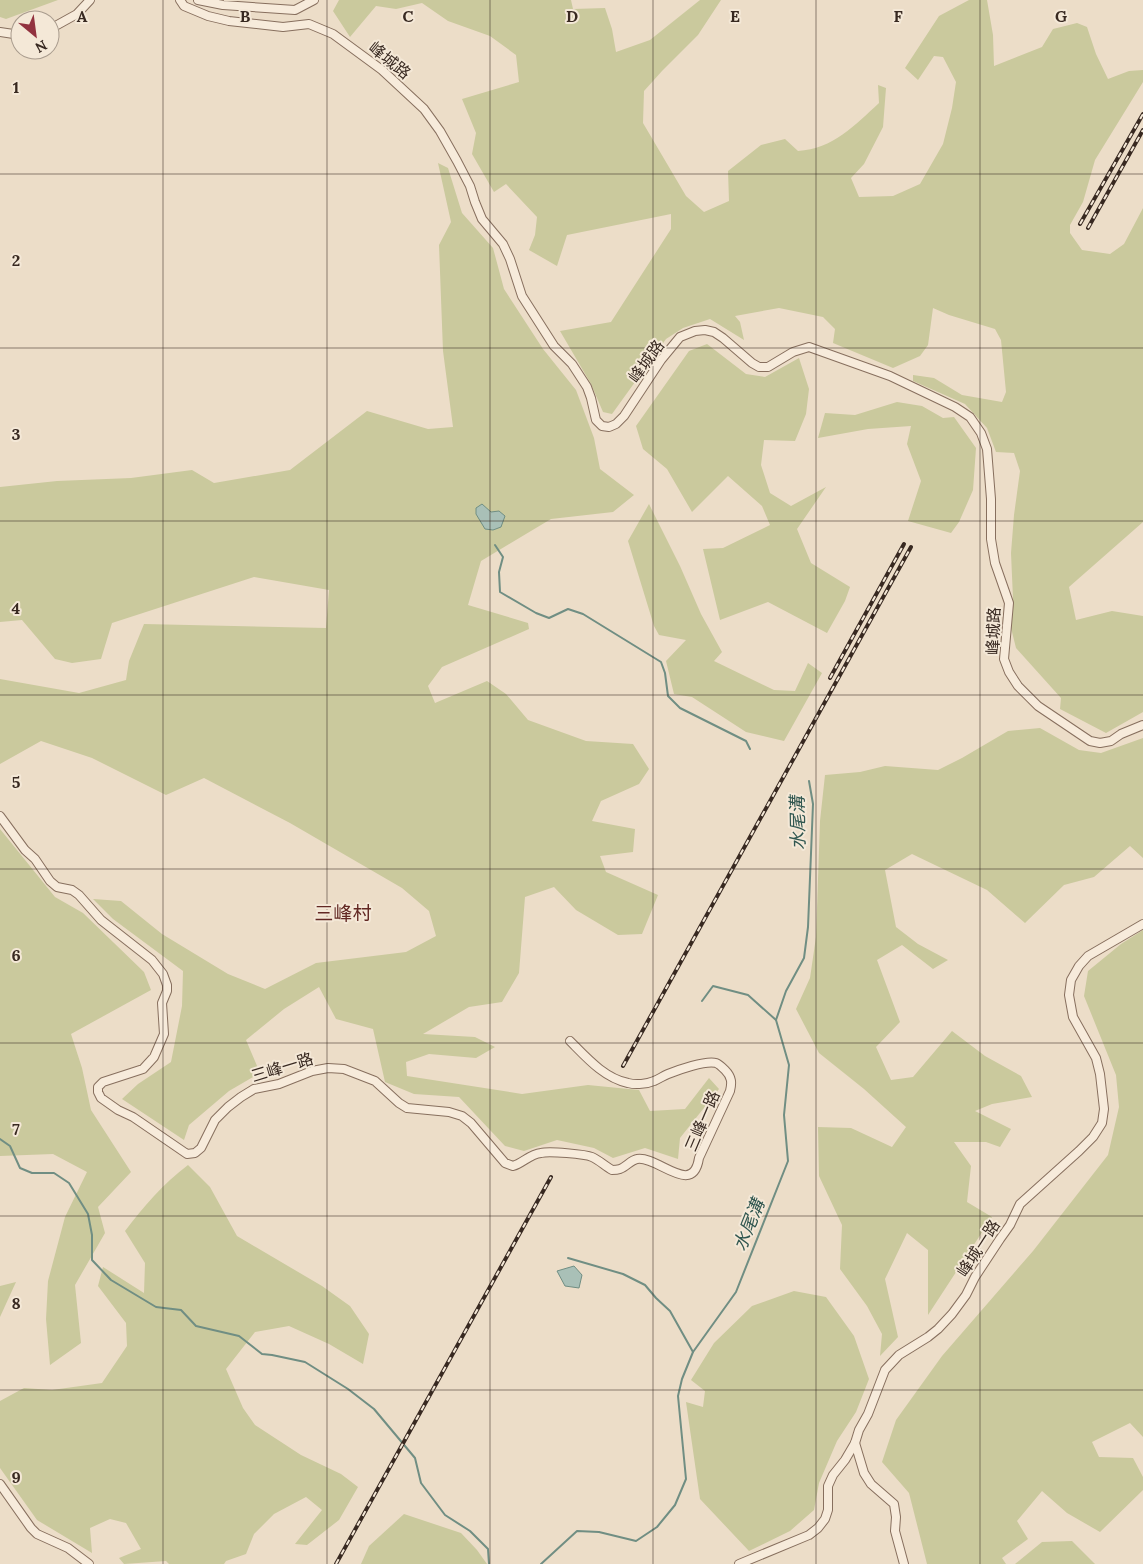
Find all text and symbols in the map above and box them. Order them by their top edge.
text: A [77,6,88,26]
text: B [240,6,251,26]
text: C [402,6,414,26]
text: D [566,6,578,26]
text: E [730,6,740,26]
text: F [893,6,903,26]
text: G [1055,6,1067,26]
north arrow [10,10,60,60]
text: N [32,36,50,57]
street label: 峰城路 [365,37,415,83]
text: 1 [13,77,19,97]
text: 2 [12,250,20,270]
street label: 峰城路 [624,336,668,386]
text: 3 [12,424,21,444]
text: 4 [12,598,21,618]
street label: 峰城路 [982,607,1004,655]
text: 5 [12,772,21,792]
water label: 水尾溝 [785,793,809,850]
district label: 三峰村 [314,901,372,925]
text: 6 [11,945,21,965]
street label: 三峰一路 [248,1048,316,1086]
street label: 三峰一路 [680,1088,724,1154]
text: 7 [12,1119,20,1139]
water label: 水尾溝 [728,1193,770,1254]
street label: 峰城一路 [952,1216,1004,1280]
text: 8 [11,1293,21,1313]
text: 9 [11,1467,21,1487]

